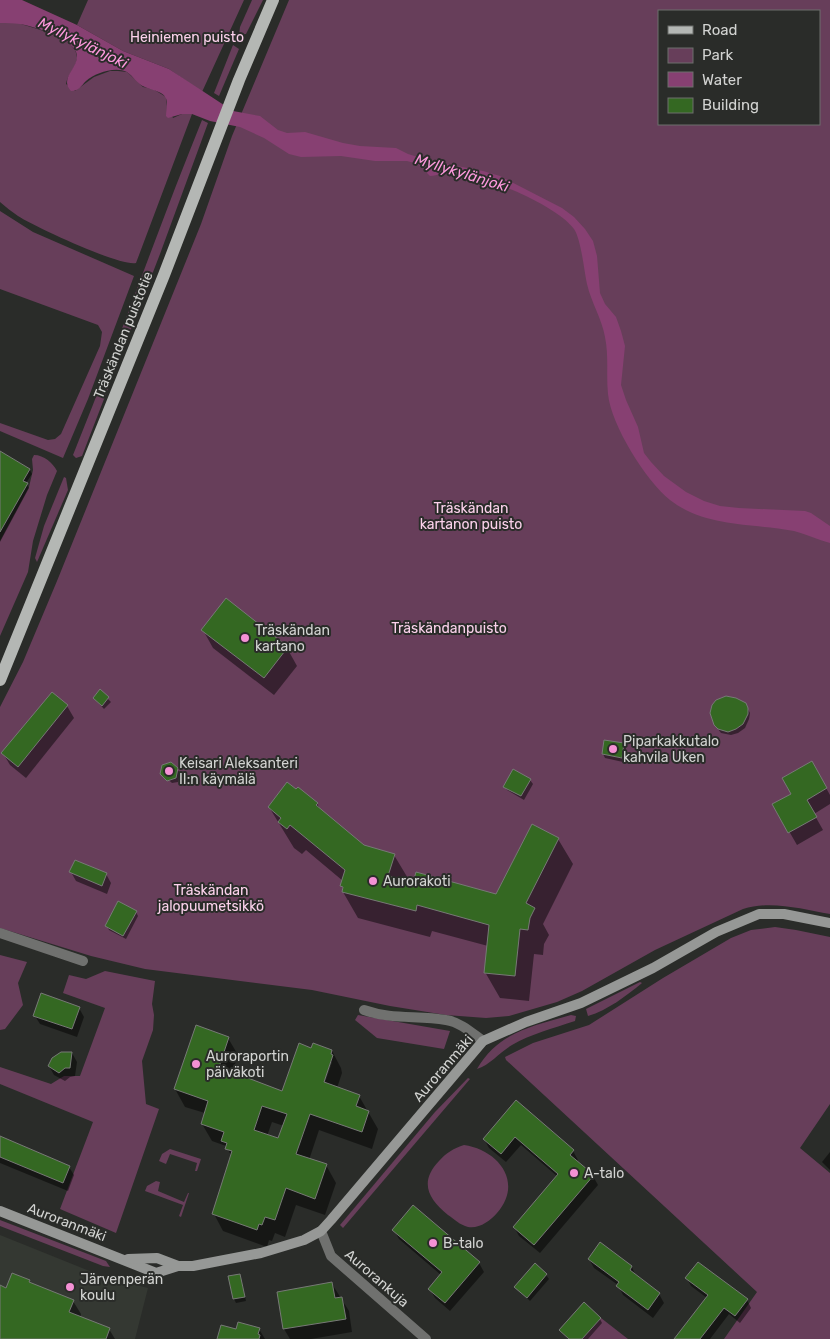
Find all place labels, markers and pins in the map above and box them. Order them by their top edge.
place label: Träskändan kartano [255,622,330,655]
marker: Träskändan kartano [239,632,251,644]
place label: Piparkakkutalo kahvila Uken [623,733,719,766]
marker: Piparkakkutalo kahvila Uken [607,743,619,755]
place label: Keisari Aleksanteri II:n käymälä [179,755,298,788]
marker: Keisari Aleksanteri II:n käymälä [163,765,175,777]
place label: Aurorakoti [383,873,451,890]
marker: Aurorakoti [367,875,379,887]
place label: Auroraportin päiväkoti [206,1048,289,1081]
marker: Auroraportin päiväkoti [190,1058,202,1070]
place label: A-talo [584,1165,624,1182]
marker: A-talo [568,1167,580,1179]
place label: B-talo [443,1235,484,1252]
marker: B-talo [427,1237,439,1249]
place label: Järvenperän koulu [80,1271,163,1304]
marker: Järvenperän koulu [64,1281,76,1293]

